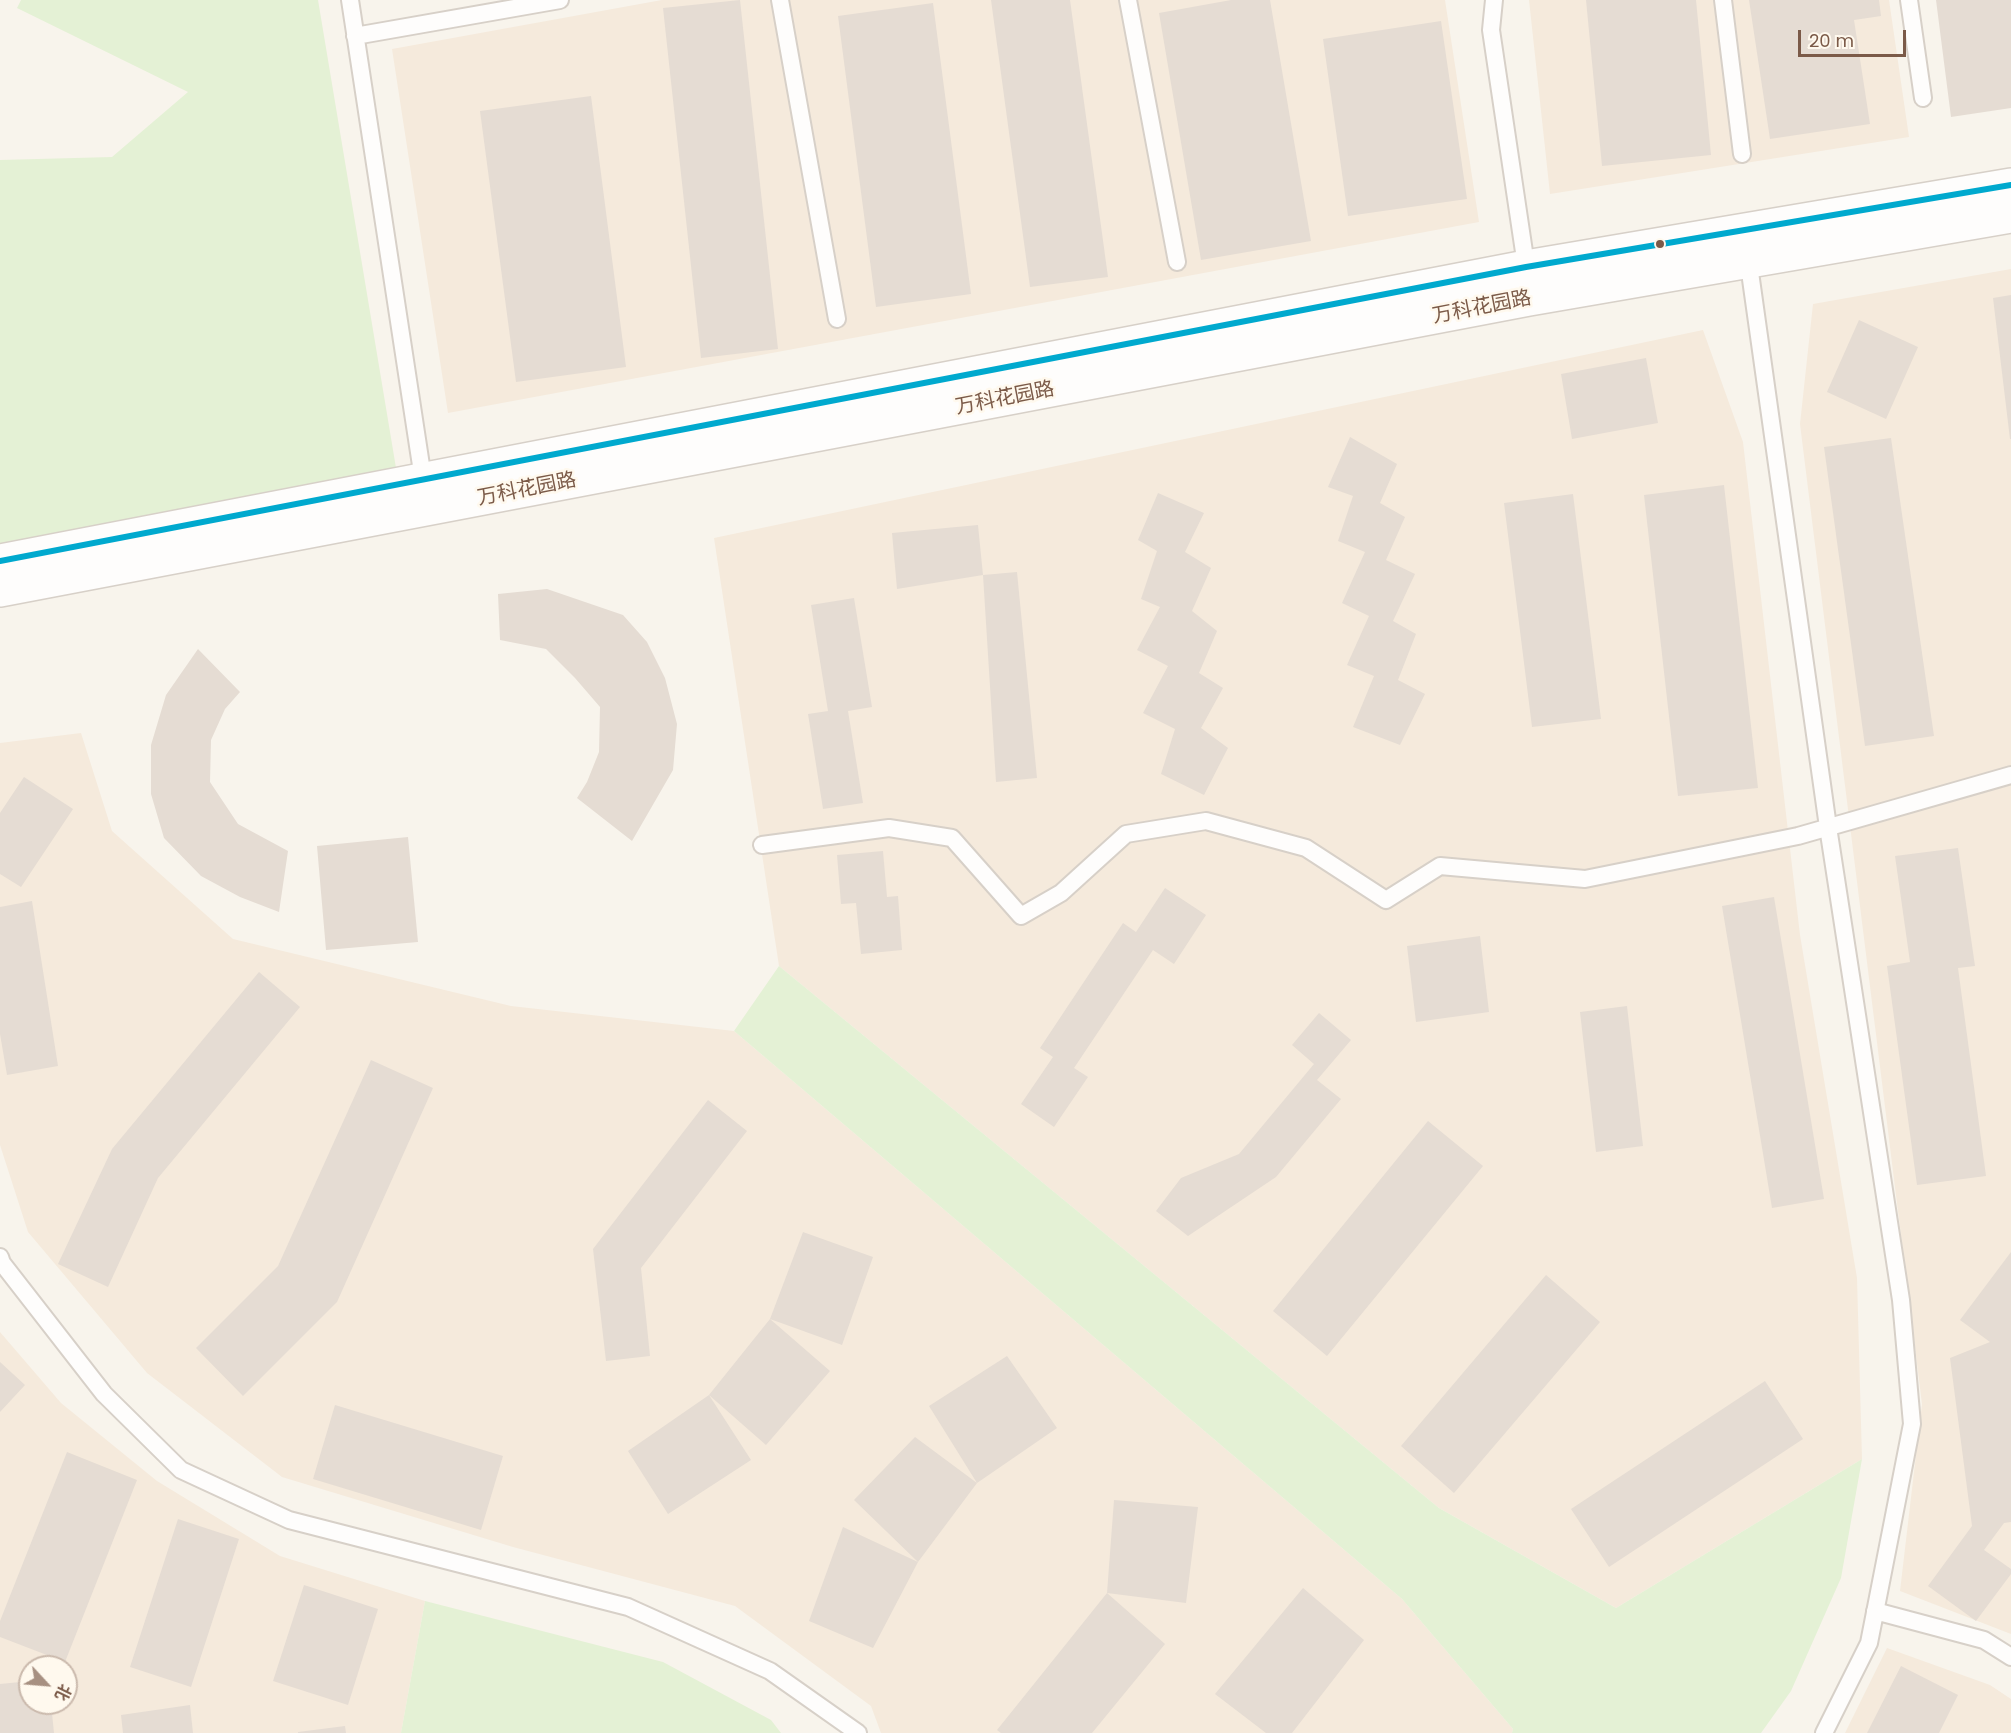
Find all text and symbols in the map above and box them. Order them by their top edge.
scale bar [1801,18,1909,56]
text: 20 m [1809,28,1854,53]
unlabelled marker [1654,238,1666,250]
street label: 万科花园路 [1431,287,1533,329]
street label: 万科花园路 [954,378,1056,420]
street label: 万科花园路 [476,469,578,511]
north arrow [18,1655,78,1715]
text: 北 [49,1680,77,1704]

